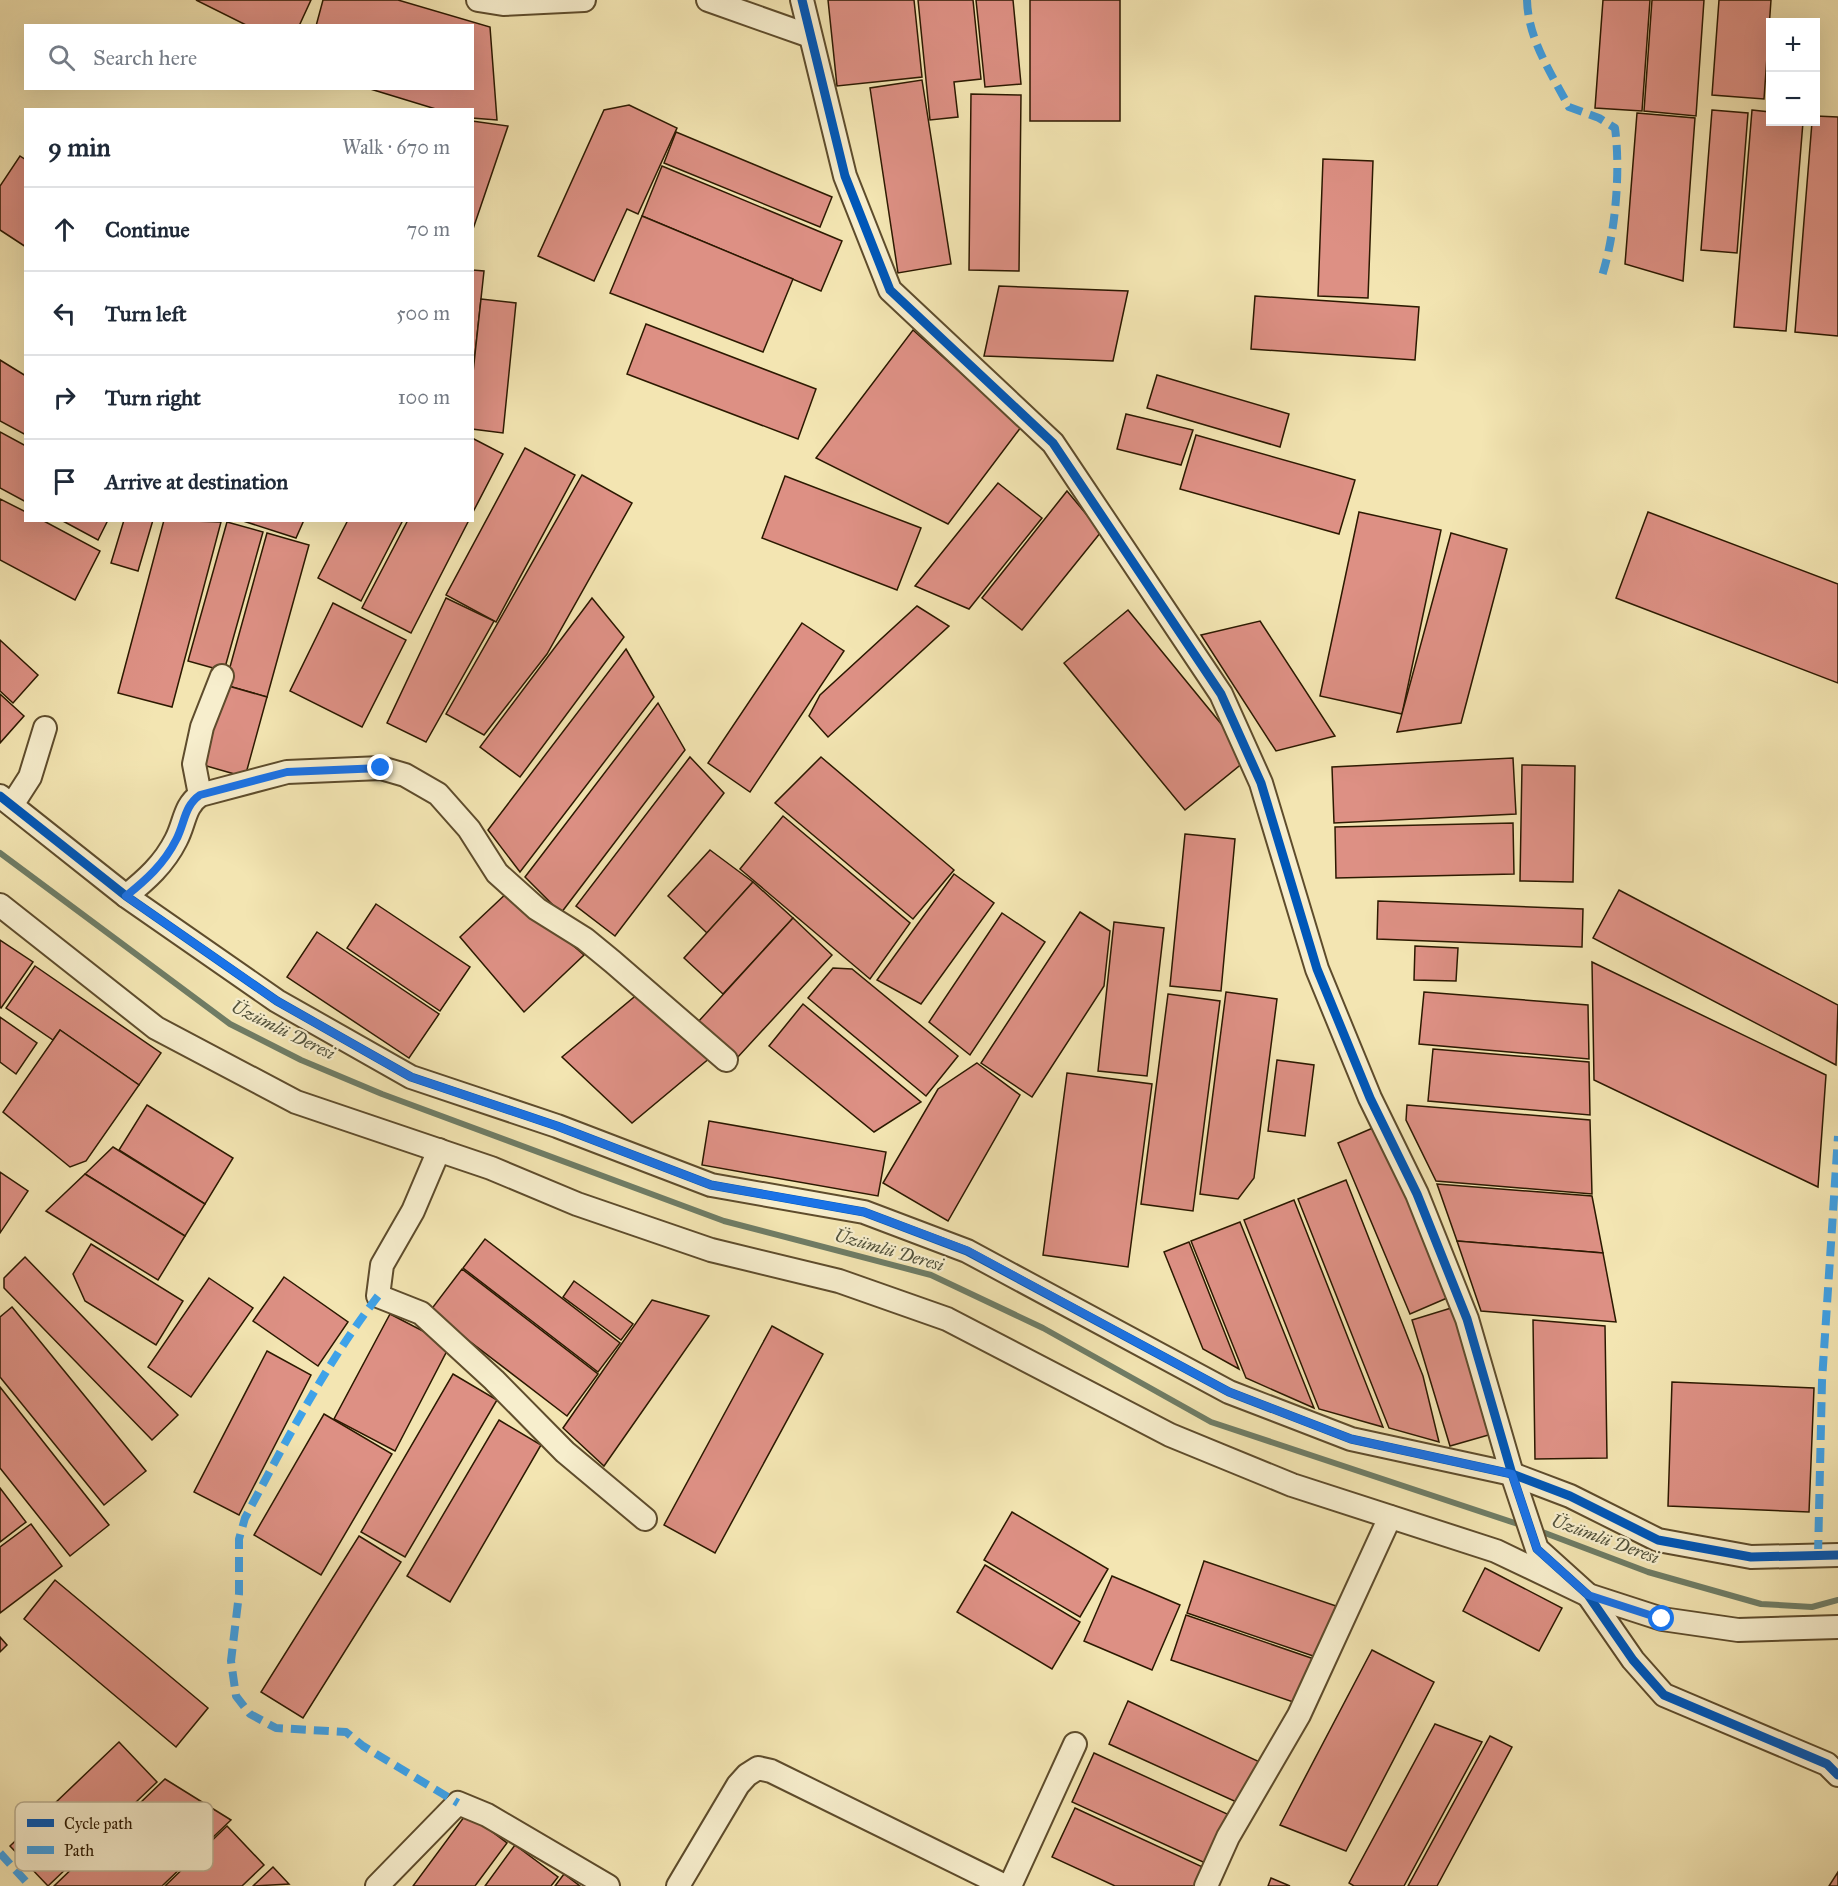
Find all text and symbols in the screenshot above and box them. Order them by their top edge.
map controls [1766,18,1820,126]
button: + [1766,18,1820,72]
search box [24,24,474,90]
icon: search [45,41,78,74]
text: Search here [93,44,197,71]
button: − [1766,72,1820,126]
text: 9 min [48,131,111,163]
text: Walk · 670 m [342,135,450,159]
icon: ahead [48,213,81,246]
text: Continue [105,216,190,243]
text: 70 m [407,217,450,241]
icon: left [48,297,81,330]
text: Turn left [105,300,187,327]
text: 500 m [396,301,450,325]
icon: right [48,381,81,414]
text: Turn right [105,384,201,411]
text: 100 m [398,385,450,409]
icon: arrive [48,465,81,498]
text: Arrive at destination [105,468,288,495]
route end [367,754,393,780]
water label: Üzümlü Deresi [227,994,339,1065]
water label: Üzümlü Deresi [832,1223,947,1276]
water label: Üzümlü Deresi [1548,1508,1662,1569]
route start [1648,1605,1674,1631]
legend [15,1802,213,1871]
text: Cycle path [64,1814,133,1833]
text: Path [64,1841,94,1860]

